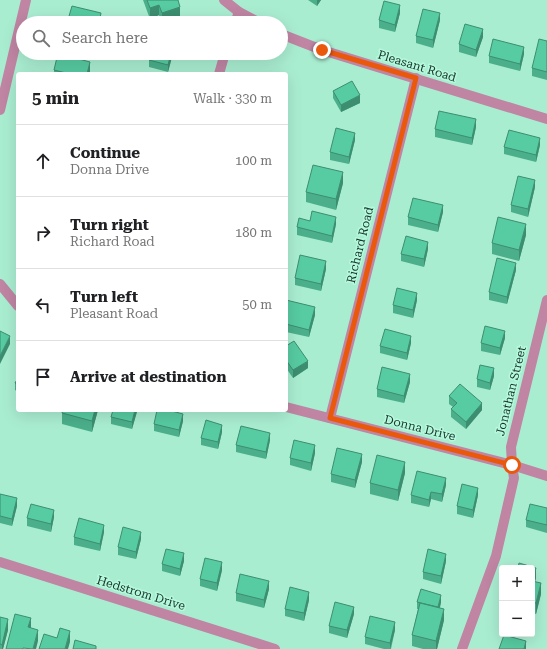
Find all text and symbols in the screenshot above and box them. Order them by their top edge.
search box [16,16,288,60]
icon: search [30,27,52,49]
text: Search here [62,29,148,47]
route end [313,41,331,59]
street label: Pleasant Road [376,47,458,85]
text: 5 min [32,88,79,108]
text: Walk · 330 m [193,91,272,106]
text: Continue [70,144,140,162]
icon: ahead [32,150,54,172]
text: 100 m [235,153,272,168]
text: Donna Drive [70,162,149,177]
street label: Richard Road [344,205,376,285]
text: Turn right [70,216,149,234]
icon: right [32,222,54,244]
text: 180 m [235,225,272,240]
text: Richard Road [70,234,155,249]
text: Turn left [70,288,138,306]
icon: left [32,294,54,316]
text: 50 m [242,297,272,312]
text: Pleasant Road [70,306,158,321]
street label: Jonathan Street [493,344,529,437]
icon: arrive [32,366,54,388]
text: Arrive at destination [70,368,226,386]
street label: Donna Drive [383,412,458,444]
route start [503,456,521,474]
map controls [499,565,535,637]
button: + [499,565,535,601]
street label: Hedstrom Drive [95,573,187,613]
button: − [499,601,535,637]

